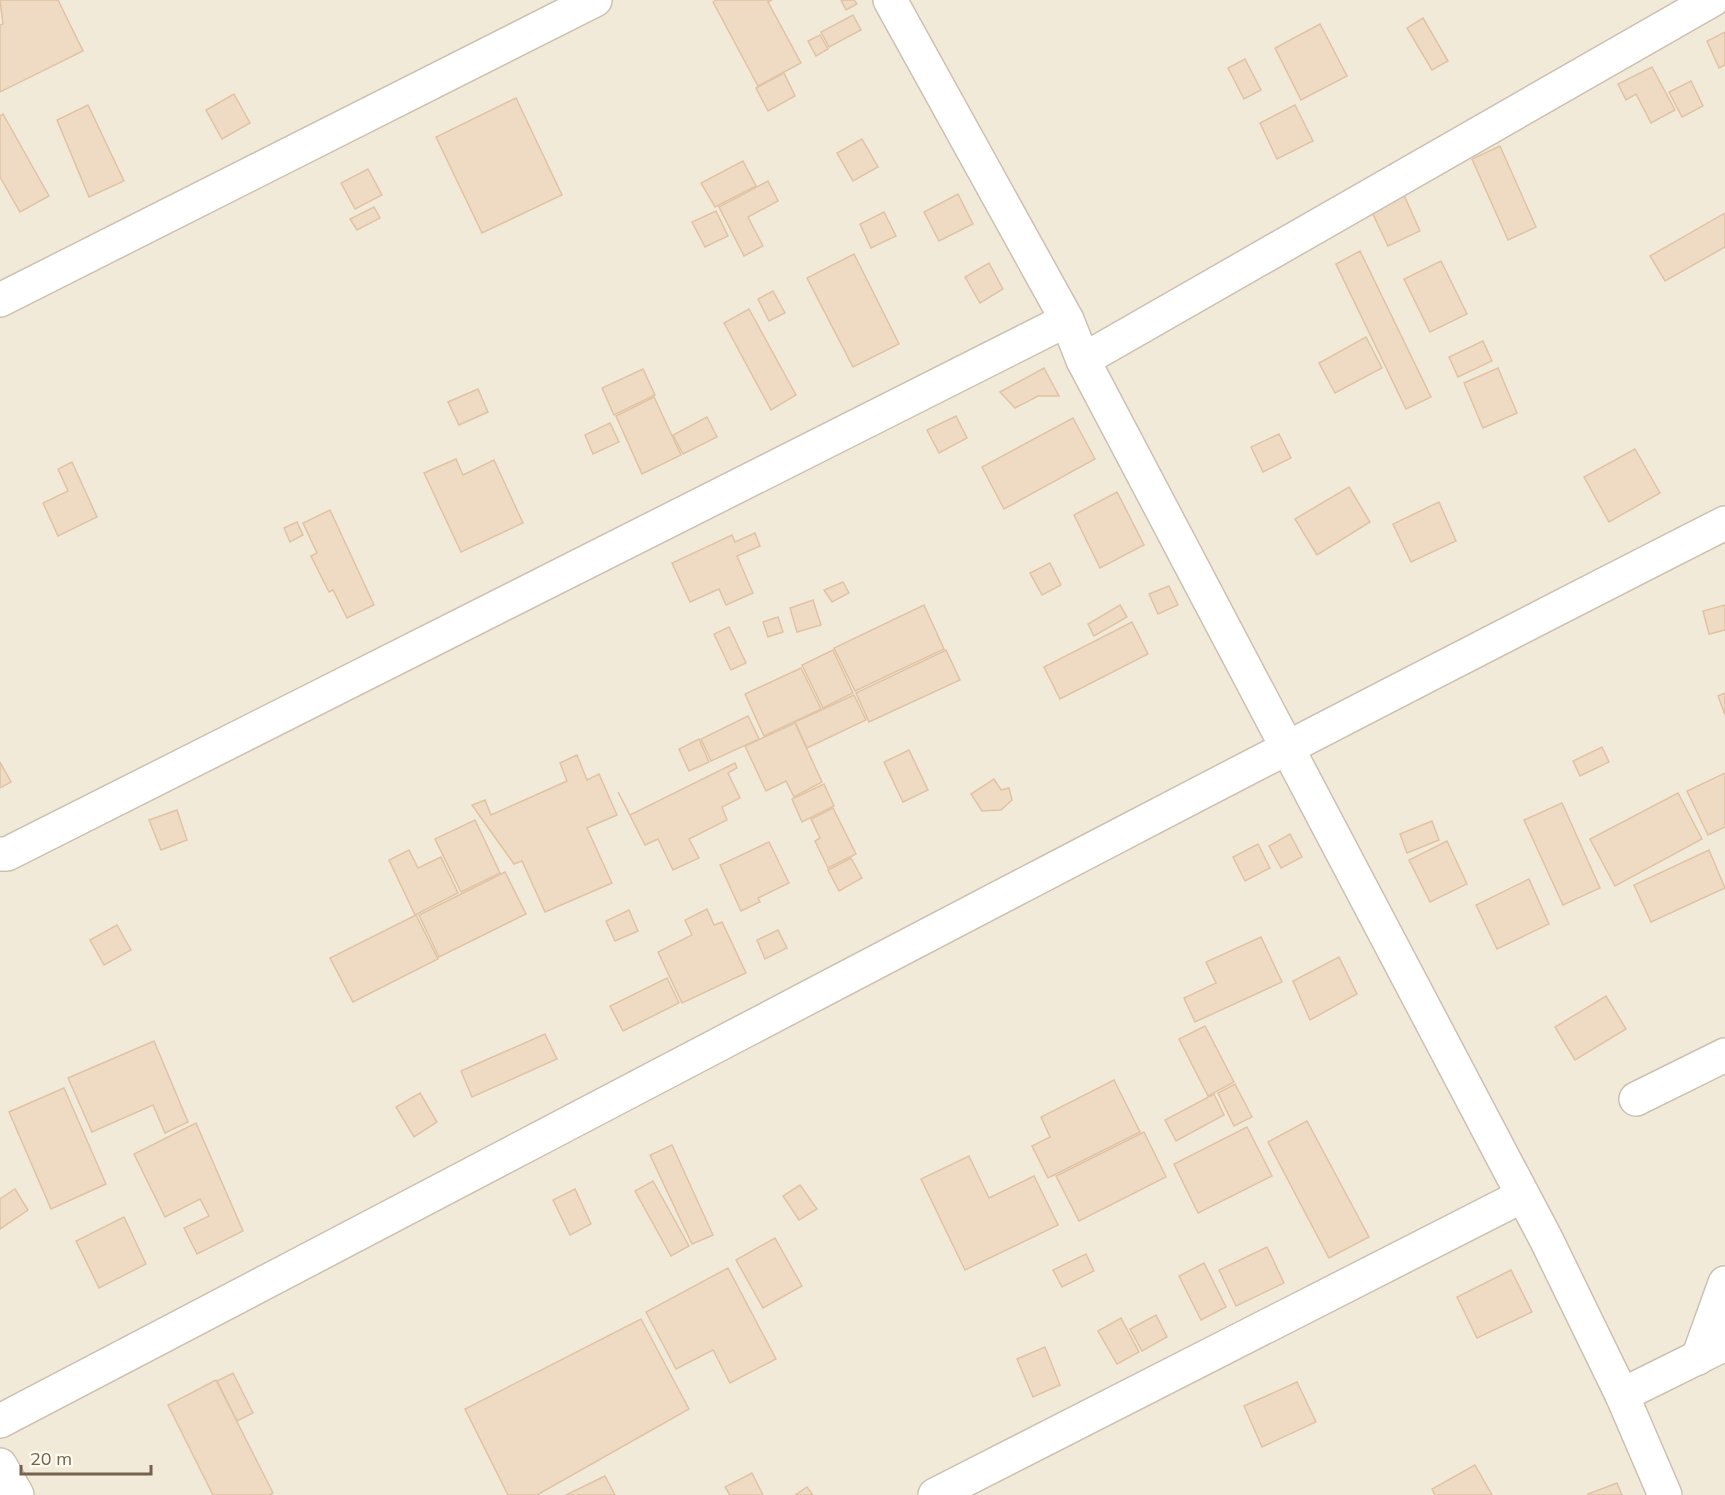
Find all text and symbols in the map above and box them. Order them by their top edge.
scale bar [21,1438,152,1476]
text: 20 m [30,1447,72,1470]

